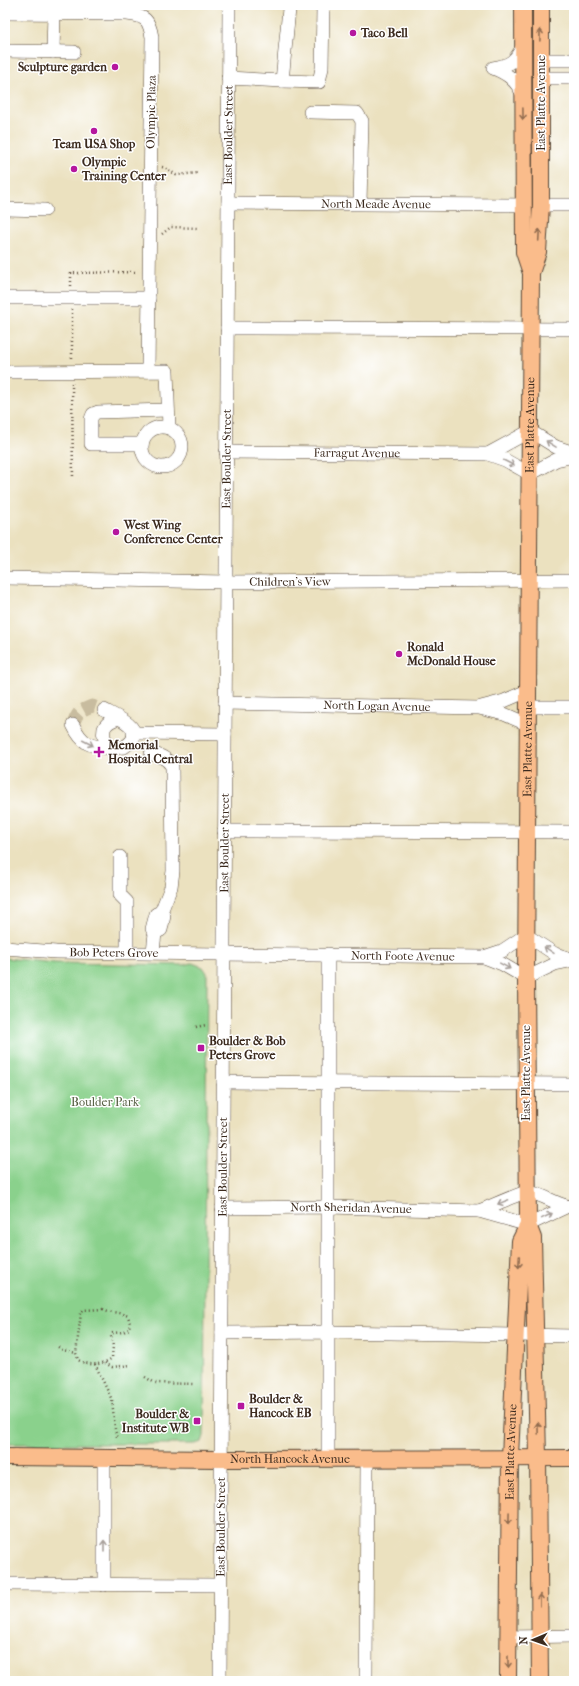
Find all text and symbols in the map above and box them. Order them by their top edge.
place label: Taco Bell [360,26,409,40]
marker: Taco Bell [348,28,358,38]
one-way arrow [536,29,544,42]
street label: East Platte Avenue [534,55,548,151]
place label: Sculpture garden [18,60,108,75]
marker: Sculpture garden [110,62,120,72]
street label: Olympic Plaza [143,75,159,149]
street label: East Boulder Street [221,84,236,185]
one-way arrow [519,107,527,120]
marker: Team USA Shop [89,126,99,136]
place label: Team USA Shop [52,137,136,152]
place label: Olympic Training Center [81,155,167,184]
marker: Olympic Training Center [69,164,79,174]
street label: North Meade Avenue [321,197,431,211]
one-way arrow [535,229,543,242]
street label: East Platte Avenue [523,377,537,473]
street label: East Boulder Street [219,408,234,509]
one-way arrow [545,439,557,447]
street label: Farragut Avenue [314,446,400,460]
one-way arrow [503,460,515,467]
place label: West Wing Conference Center [123,518,224,546]
marker: West Wing Conference Center [111,527,121,537]
street label: Children's View [249,574,332,589]
place label: Ronald McDonald House [406,640,496,668]
marker: Ronald McDonald House [394,649,404,659]
street label: North Logan Avenue [323,698,431,714]
street label: East Platte Avenue [520,701,535,797]
place label: Memorial Hospital Central [107,738,193,767]
one-way arrow [82,740,94,747]
marker: Memorial Hospital Central [93,746,105,758]
street label: East Boulder Street [217,792,232,893]
street label: Bob Peters Grove [69,945,159,960]
one-way arrow [544,946,555,954]
street label: North Foote Avenue [351,948,455,964]
one-way arrow [499,963,511,971]
street label: East Platte Avenue [519,1025,533,1121]
place label: Boulder & Bob Peters Grove [209,1034,286,1062]
marker: Boulder & Bob Peters Grove [196,1043,206,1053]
park label: Boulder Park [71,1095,140,1109]
street label: East Boulder Street [215,1116,230,1217]
one-way arrow [497,1198,509,1206]
street label: North Sheridan Avenue [290,1200,412,1216]
one-way arrow [540,1212,552,1219]
one-way arrow [515,1255,523,1268]
place label: Boulder & Hancock EB [249,1392,312,1420]
marker: Boulder & Hancock EB [236,1401,246,1411]
street label: East Platte Avenue [503,1404,519,1500]
place label: Boulder & Institute WB [122,1407,189,1435]
marker: Boulder & Institute WB [192,1416,202,1426]
one-way arrow [534,1422,541,1435]
street label: North Hancock Avenue [230,1452,350,1466]
street label: East Boulder Street [214,1476,228,1577]
one-way arrow [505,1511,513,1524]
one-way arrow [100,1540,108,1553]
one-way arrow [536,1594,543,1607]
north arrow [513,1620,553,1660]
text: N [517,1635,530,1645]
one-way arrow [504,1655,512,1668]

